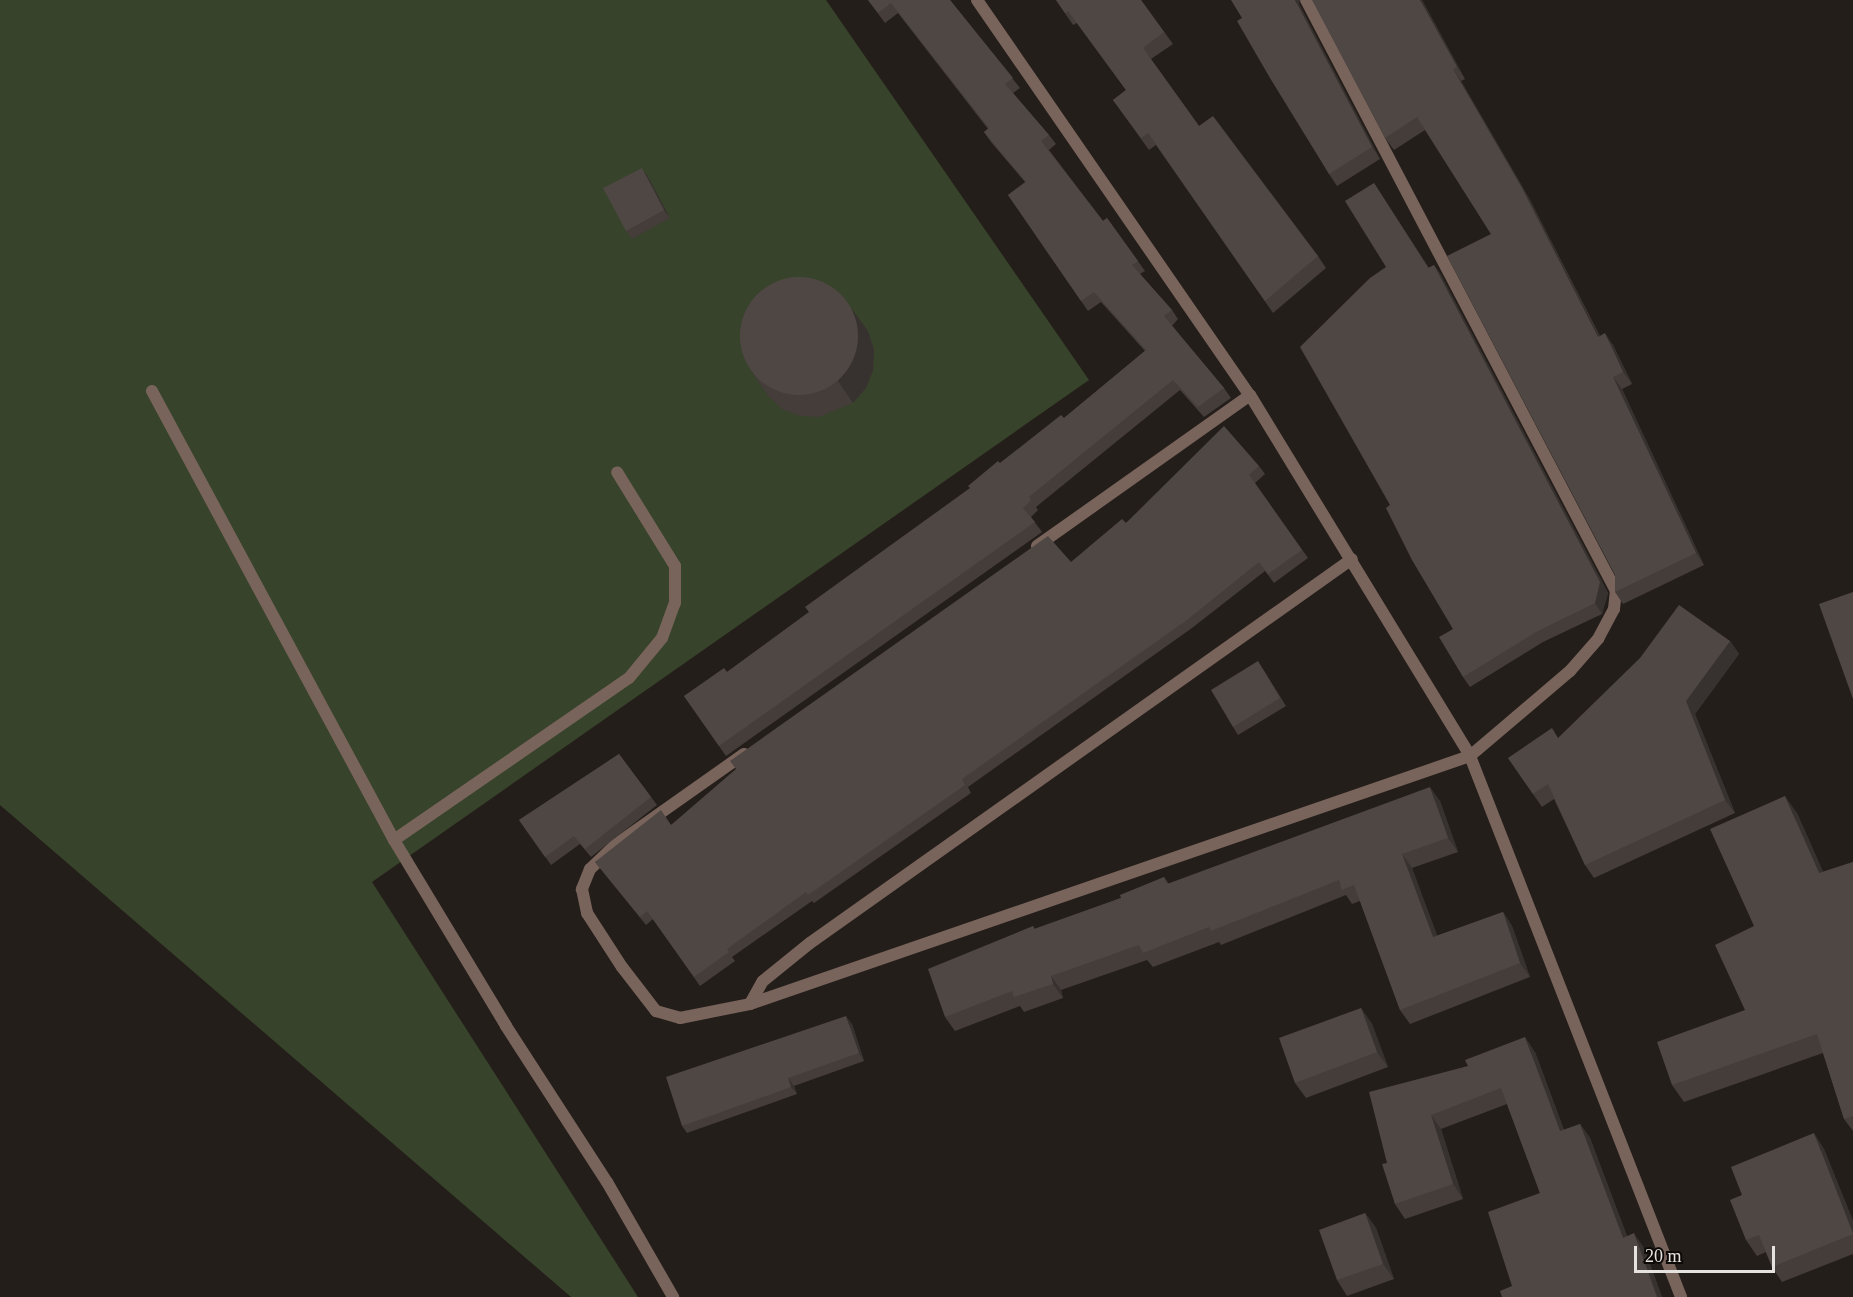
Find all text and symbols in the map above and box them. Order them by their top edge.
scale bar [1637,1234,1778,1272]
text: 20 m [1645,1246,1682,1266]

